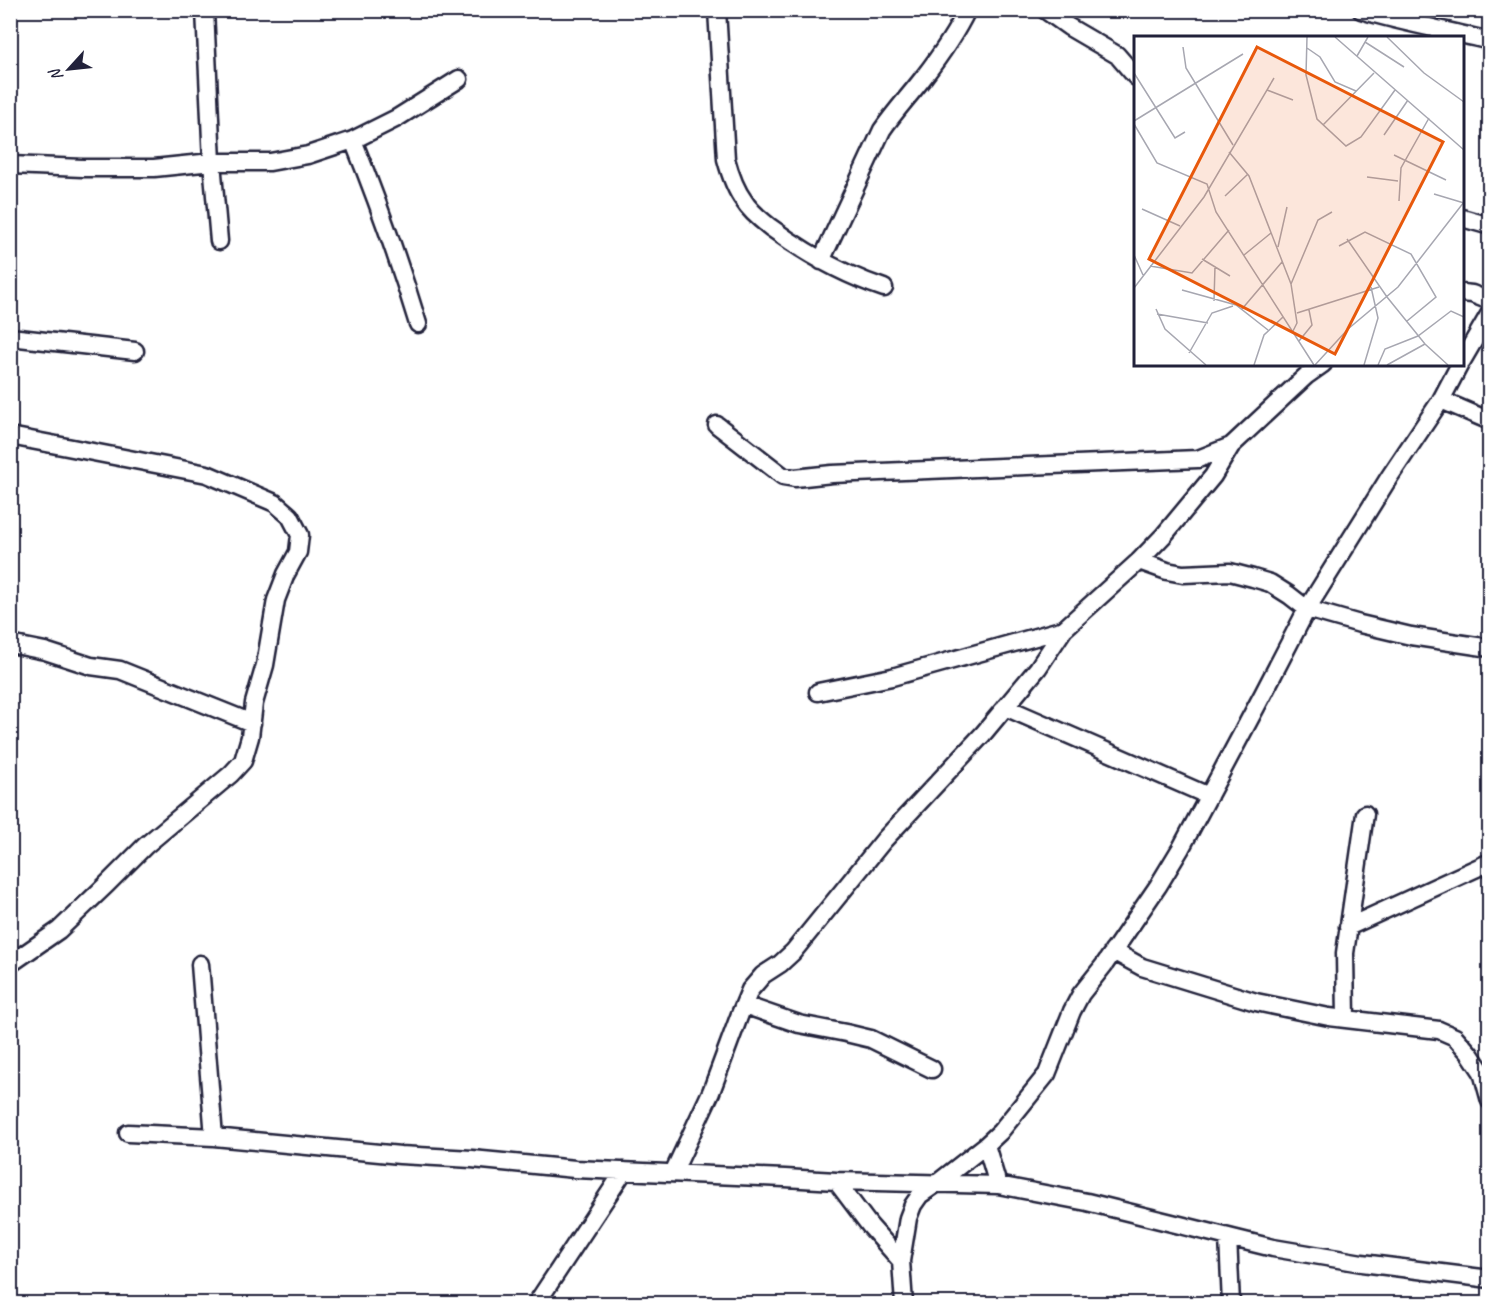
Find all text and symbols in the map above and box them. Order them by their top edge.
inset map [1134,36,1464,366]
north arrow [39,39,99,99]
text: N [44,64,68,84]

